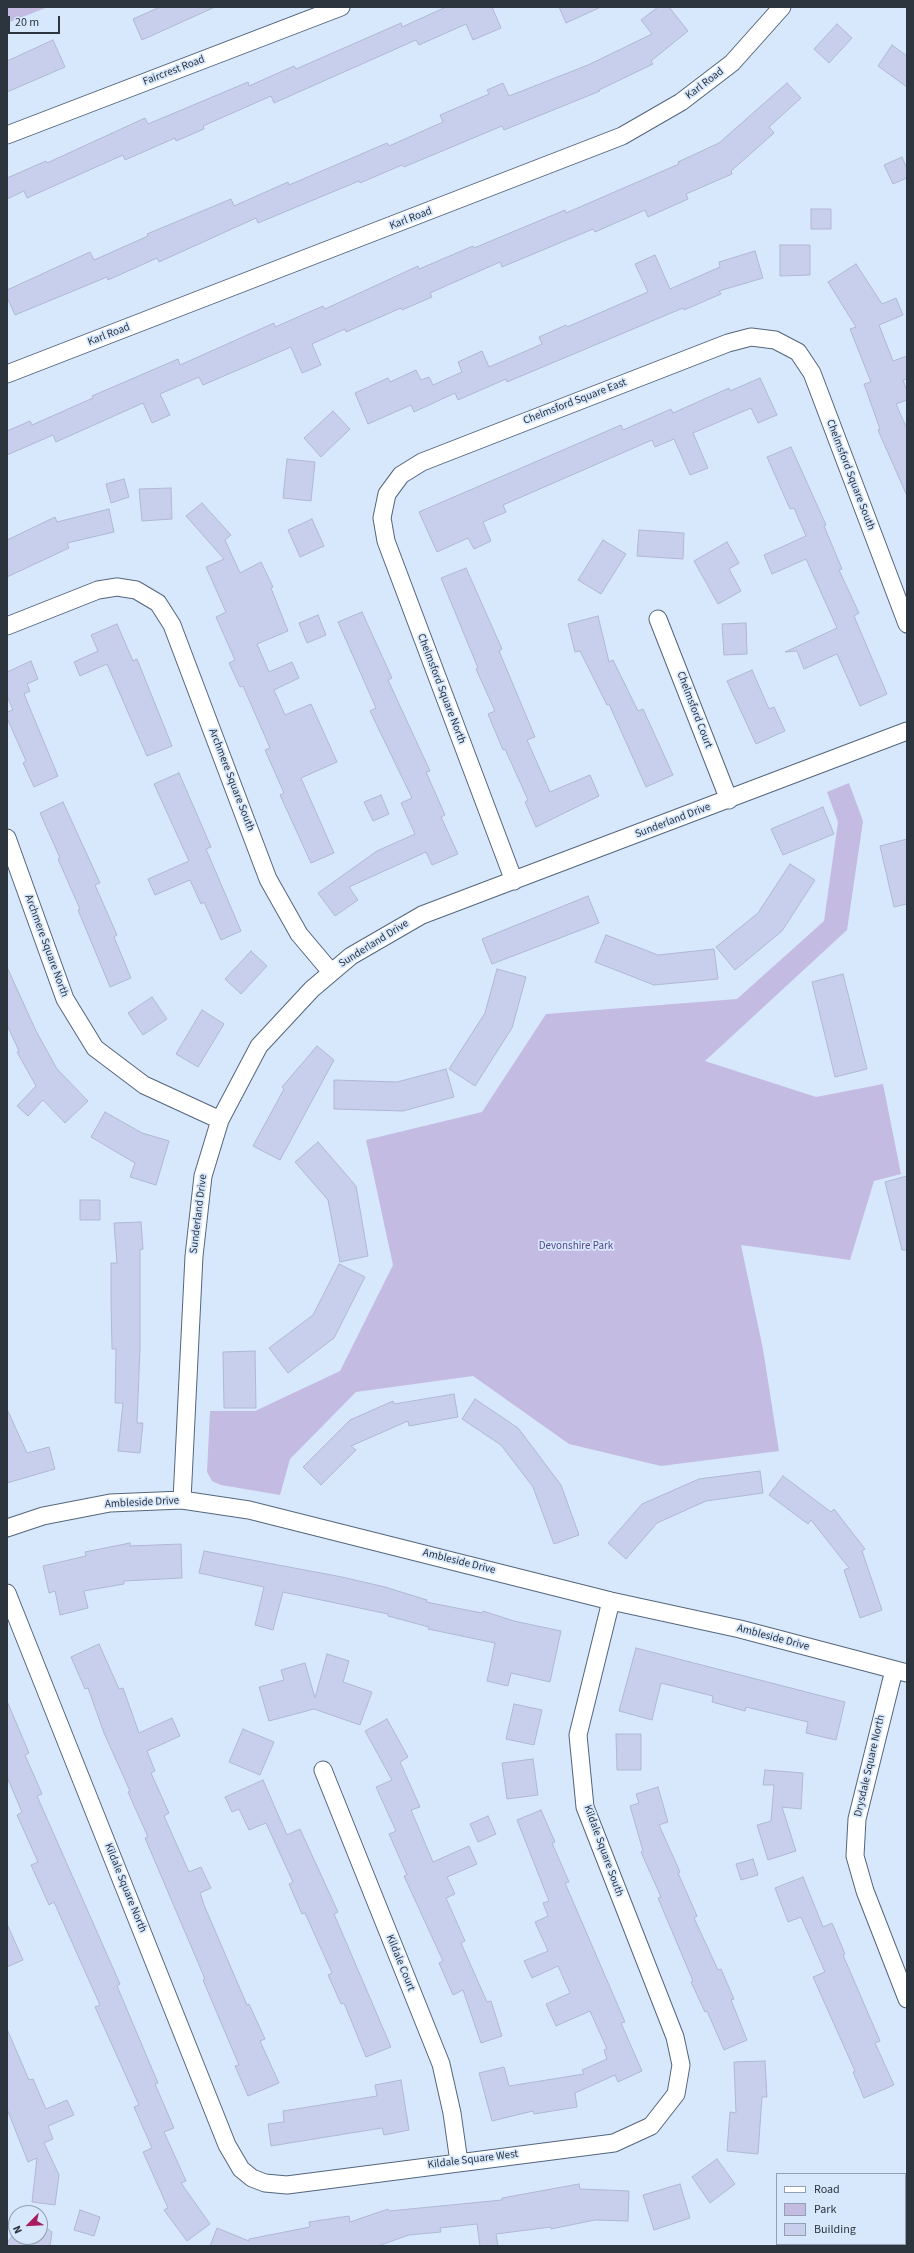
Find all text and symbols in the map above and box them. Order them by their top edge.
scale bar [10,8,62,34]
text: 20 m [15,14,39,31]
street label: Faircrest Road [141,53,207,89]
street label: Karl Road [683,65,727,103]
street label: Karl Road [388,205,434,233]
street label: Karl Road [86,321,132,349]
street label: Chelmsford Square East [521,376,629,428]
street label: Chelmsford Square South [823,418,877,532]
street label: Chelmsford Square North [414,632,468,746]
street label: Chelmsford Court [673,670,715,750]
street label: Archmere Square South [205,727,257,833]
street label: Sunderland Drive [633,801,713,841]
street label: Archmere Square North [21,893,71,999]
street label: Sunderland Drive [337,917,411,971]
street label: Sunderland Drive [188,1174,210,1254]
park label: Devonshire Park [539,1240,613,1254]
street label: Ambleside Drive [105,1494,179,1512]
street label: Ambleside Drive [421,1547,497,1577]
street label: Ambleside Drive [735,1622,811,1654]
street label: Drysdale Square North [852,1714,888,1818]
street label: Kildale Square South [580,1803,626,1899]
street label: Kildale Square North [101,1841,149,1935]
street label: Kildale Court [383,1933,417,1993]
street label: Kildale Square West [427,2148,519,2172]
legend [776,2173,906,2245]
text: Road [814,2181,840,2198]
text: Park [814,2201,836,2218]
north arrow [8,2205,48,2245]
text: Building [814,2221,856,2238]
text: N [9,2223,26,2236]

